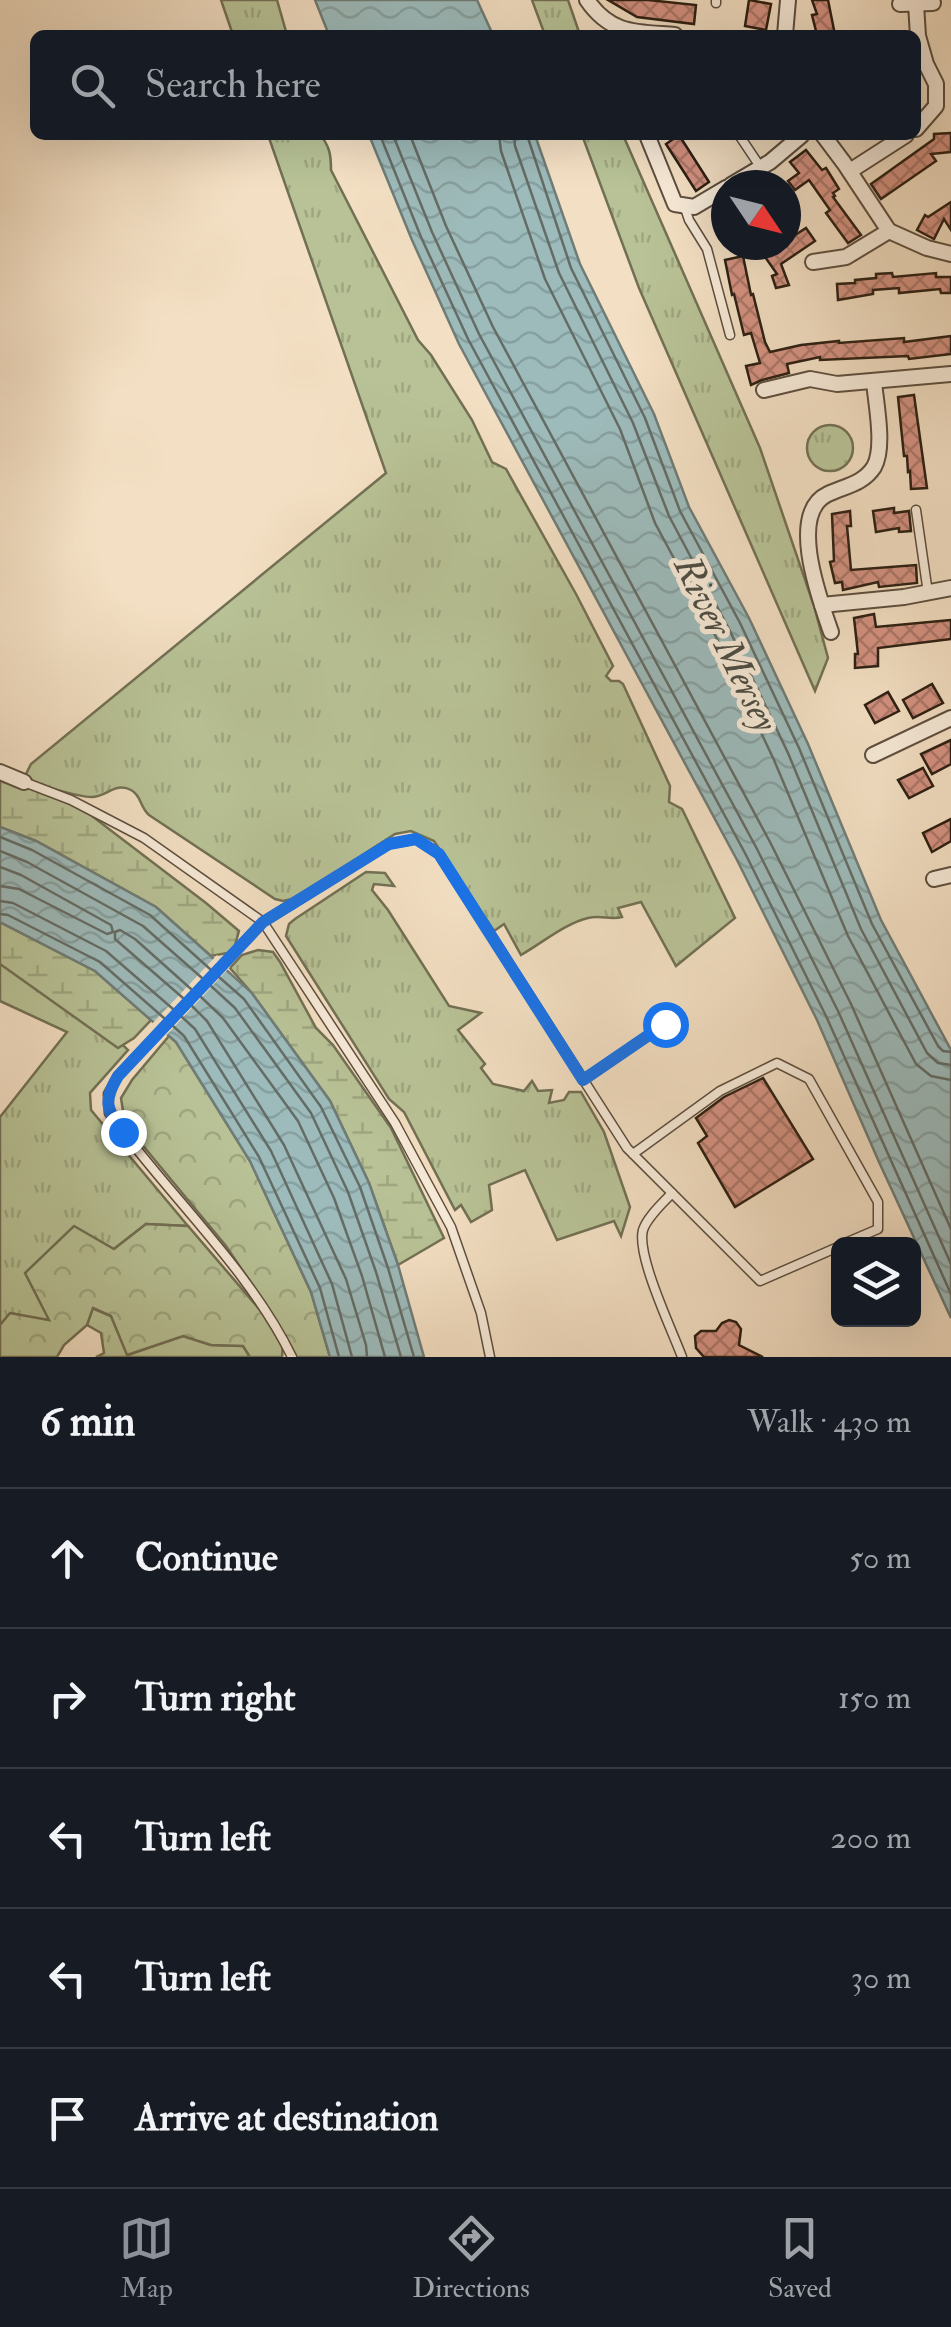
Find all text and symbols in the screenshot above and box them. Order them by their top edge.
search box [30,30,921,140]
icon: search [65,58,120,113]
text: Search here [145,61,321,109]
north arrow [711,170,801,260]
water label: River Mersey [662,547,789,740]
route start [643,1002,689,1048]
route end [101,1110,147,1156]
map controls [831,1237,921,1327]
button: layers [831,1237,921,1327]
text: 6 min [40,1396,135,1448]
text: Walk · 430 m [747,1402,911,1442]
icon: ahead [40,1531,95,1586]
text: Continue [135,1534,278,1582]
text: 50 m [849,1538,911,1578]
icon: right [40,1671,95,1726]
text: Turn right [135,1674,296,1722]
text: 150 m [838,1678,911,1718]
icon: left [40,1811,95,1866]
text: Turn left [135,1814,271,1862]
text: 200 m [830,1818,911,1858]
icon: left [40,1951,95,2006]
text: Turn left [135,1954,271,2002]
text: 30 m [851,1958,911,1998]
icon: arrive [40,2091,95,2146]
text: Arrive at destination [135,2094,439,2142]
tab: Map [119,2211,174,2306]
tab: Directions [412,2211,530,2306]
tab: Saved [768,2211,832,2306]

